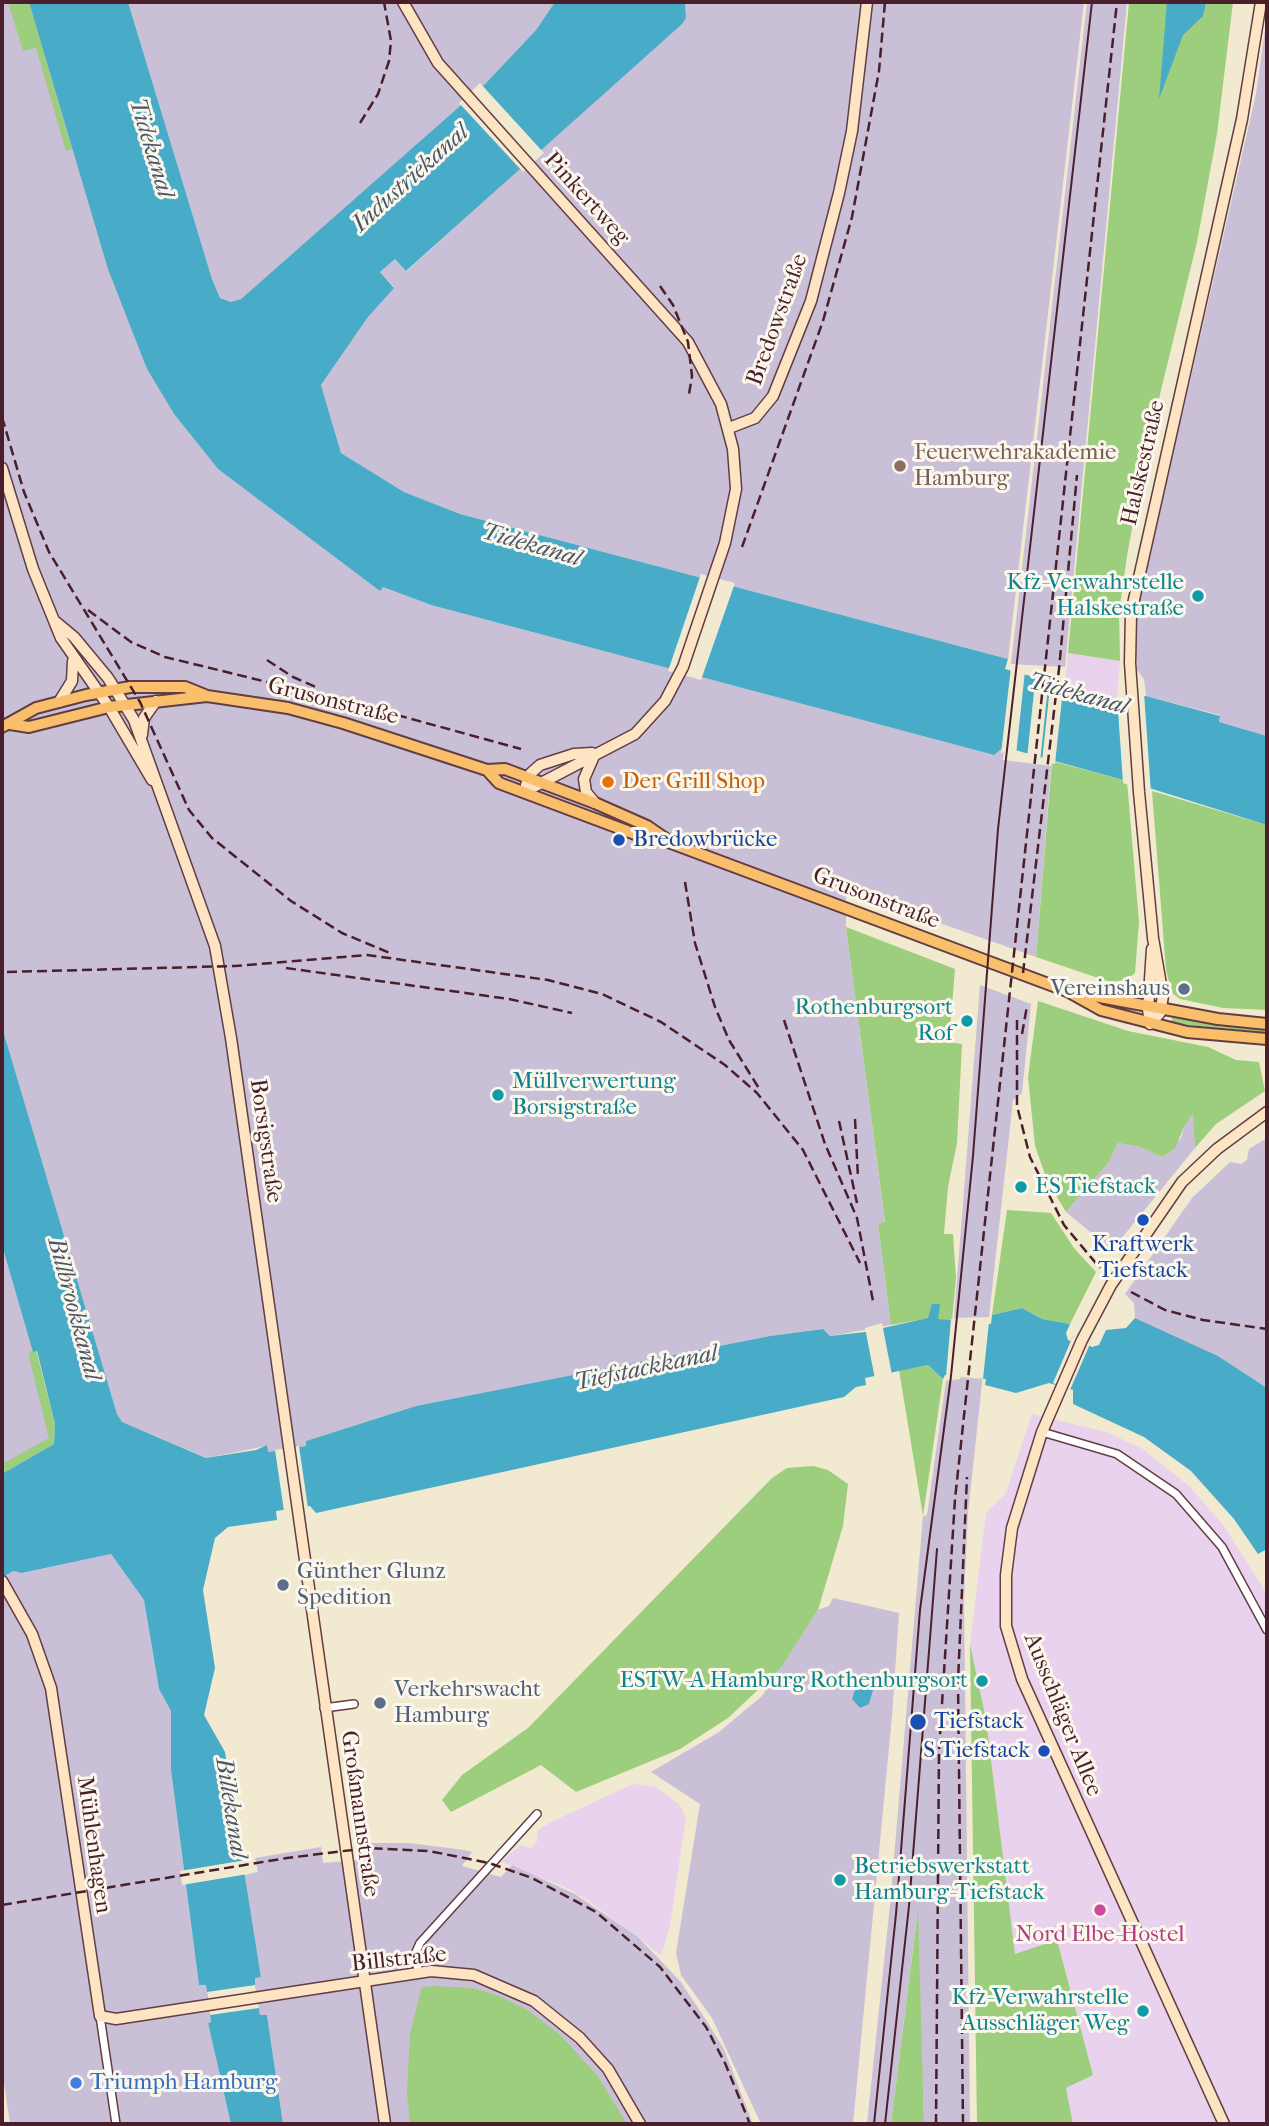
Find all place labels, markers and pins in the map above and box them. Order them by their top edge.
place label: Feuerwehrakademie Hamburg [914,439,1116,493]
marker: Feuerwehrakademie Hamburg [892,458,908,474]
place label: Kfz-Verwahrstelle Halskestraße [1006,569,1184,623]
marker: Kfz-Verwahrstelle Halskestraße [1190,588,1206,604]
place label: Der Grill Shop [622,768,765,796]
marker: Der Grill Shop [600,774,616,790]
place label: Bredowbrücke [633,826,777,854]
marker: Bredowbrücke [611,832,627,848]
place label: Vereinshaus [1050,975,1170,1003]
marker: Vereinshaus [1176,981,1192,997]
place label: Rothenburgsort Rof [794,994,953,1048]
marker: Rothenburgsort Rof [959,1013,975,1029]
place label: Müllverwertung Borsigstraße [512,1068,675,1122]
marker: Müllverwertung Borsigstraße [490,1087,506,1103]
place label: ES Tiefstack [1035,1173,1156,1201]
marker: ES Tiefstack [1013,1179,1029,1195]
marker: Kraftwerk Tiefstack [1135,1212,1151,1228]
place label: Kraftwerk Tiefstack [1092,1231,1194,1285]
place label: Günther Glunz Spedition [297,1558,446,1612]
marker: Günther Glunz Spedition [275,1577,291,1593]
place label: ESTW-A Hamburg Rothenburgsort [620,1667,968,1695]
marker: ESTW-A Hamburg Rothenburgsort [974,1673,990,1689]
place label: Verkehrswacht Hamburg [394,1676,541,1730]
marker: Verkehrswacht Hamburg [372,1695,388,1711]
place label: Tiefstack [934,1708,1024,1736]
marker: Tiefstack [908,1712,928,1732]
place label: S Tiefstack [923,1737,1030,1765]
marker: S Tiefstack [1036,1743,1052,1759]
place label: Betriebswerkstatt Hamburg-Tiefstack [854,1853,1045,1907]
marker: Betriebswerkstatt Hamburg-Tiefstack [832,1872,848,1888]
marker: Nord Elbe-Hostel [1092,1902,1108,1918]
place label: Nord Elbe-Hostel [1015,1921,1185,1949]
place label: Kfz-Verwahrstelle Ausschläger Weg [951,1984,1129,2038]
marker: Kfz-Verwahrstelle Ausschläger Weg [1135,2003,1151,2019]
place label: Triumph Hamburg [90,2069,277,2097]
marker: Triumph Hamburg [68,2075,84,2091]

